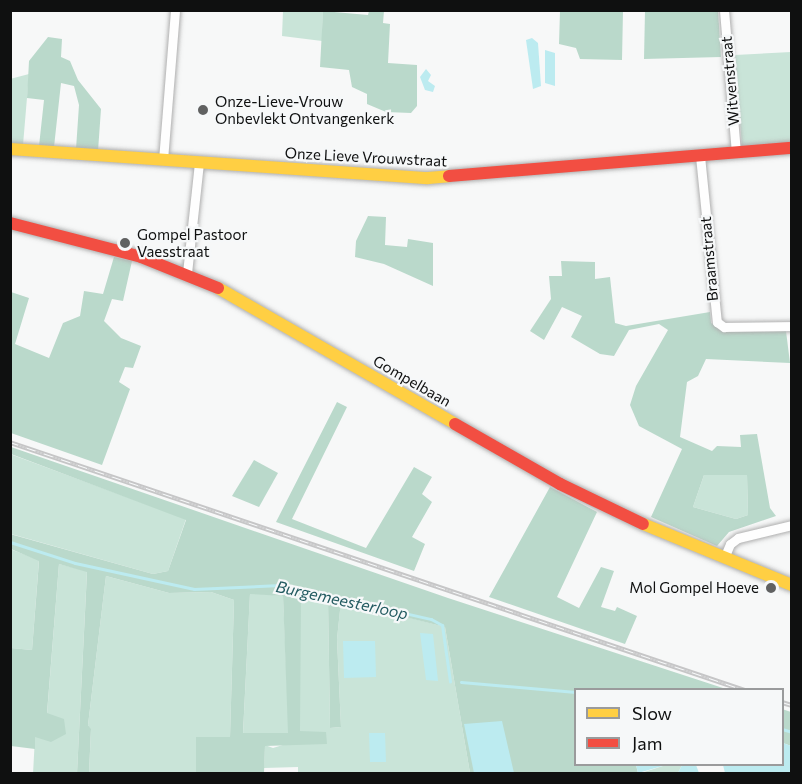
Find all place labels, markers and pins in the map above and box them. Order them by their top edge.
place label: Onze-Lieve-Vrouw Onbevlekt Ontvangenkerk [215,92,394,127]
marker: Onze-Lieve-Vrouw Onbevlekt Ontvangenkerk [196,103,210,117]
place label: Gompel Pastoor Vaesstraat [137,225,248,260]
marker: Gompel Pastoor Vaesstraat [118,236,132,250]
place label: Mol Gompel Hoeve [629,579,759,597]
marker: Mol Gompel Hoeve [764,581,778,595]

